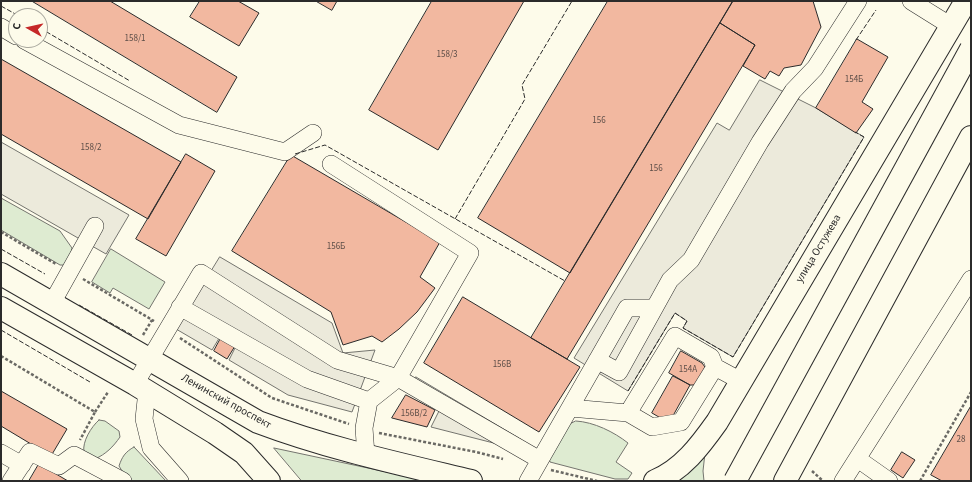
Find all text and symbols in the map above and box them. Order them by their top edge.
north arrow [8,8,48,48]
text: С [9,22,24,31]
house number: 158/1 [124,34,146,44]
house number: 158/3 [436,50,458,60]
house number: 154Б [845,75,863,85]
house number: 156 [592,116,606,126]
house number: 158/2 [80,143,102,153]
house number: 156 [649,164,663,174]
street label: улица Остужева [793,212,845,286]
house number: 156Б [327,242,345,252]
house number: 156В [493,360,511,370]
house number: 154А [679,365,697,375]
street label: Ленинский проспект [179,372,273,432]
house number: 156В/2 [401,409,427,419]
house number: 28 [957,435,965,445]

